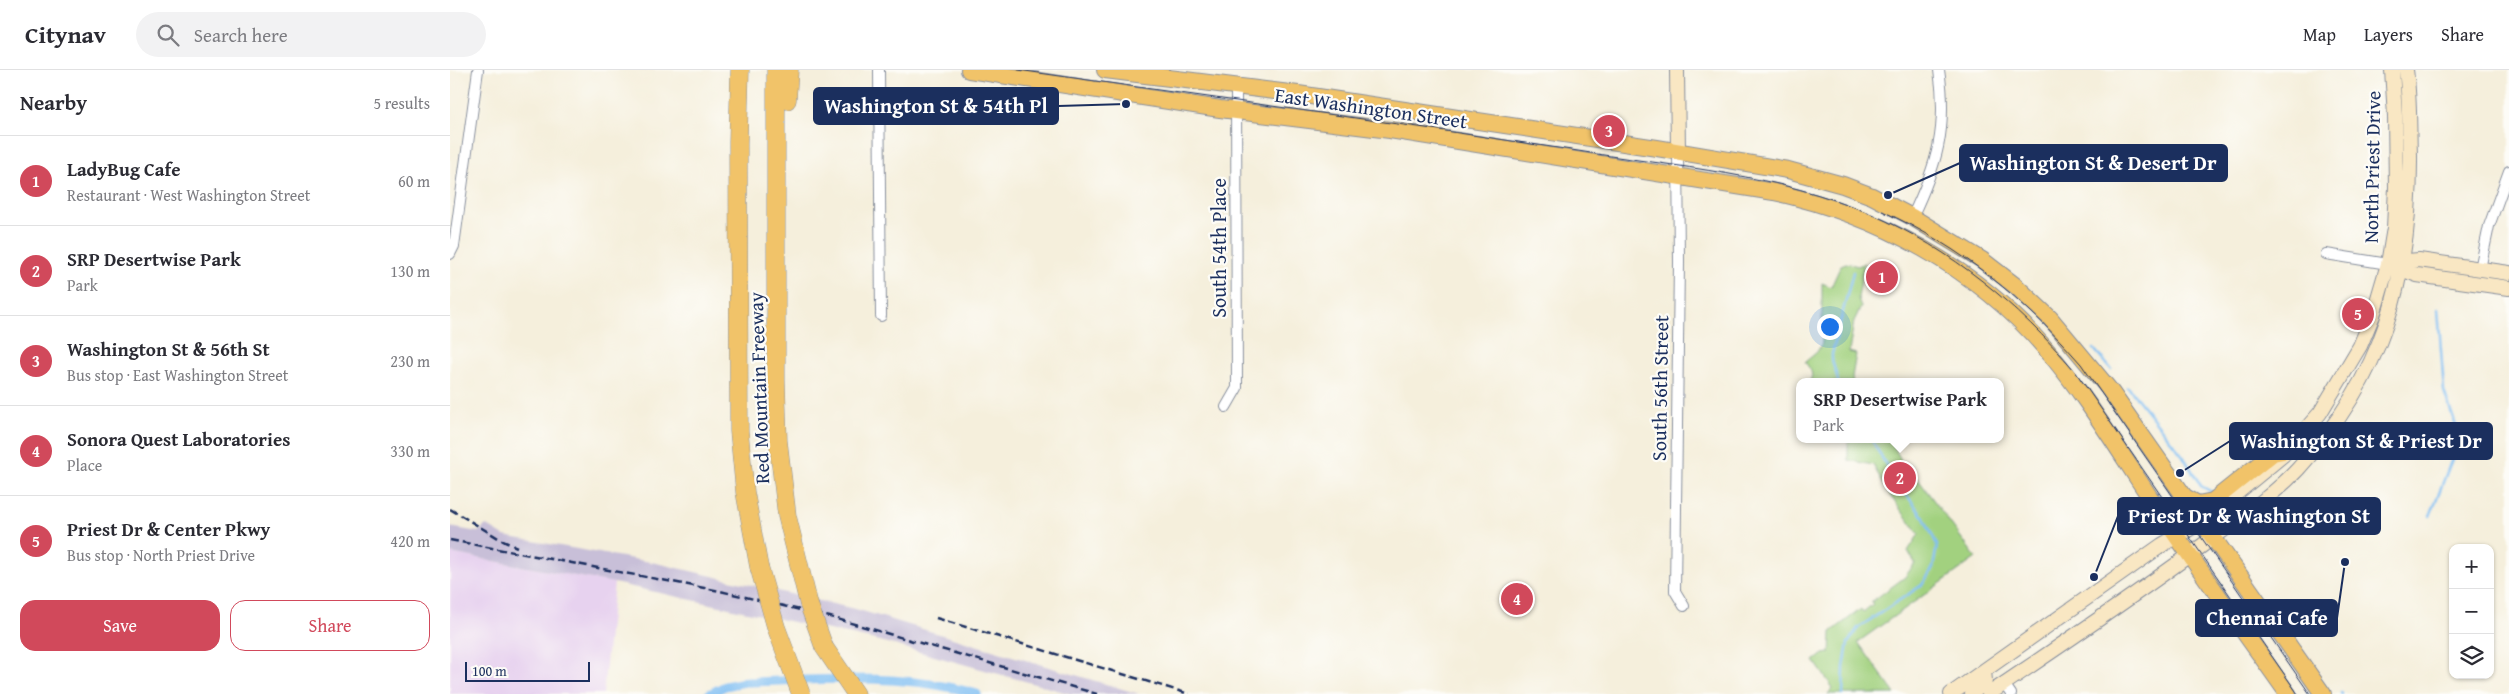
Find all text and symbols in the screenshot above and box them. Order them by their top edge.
search box [136,12,486,57]
text: Citynav [25,17,106,52]
icon: search [154,21,182,49]
text: Search here [194,21,288,49]
text: Map [2303,21,2336,48]
text: Layers [2364,21,2413,48]
text: Share [2441,21,2484,48]
street label: East Washington Street [1273,80,1469,135]
text: Nearby [20,87,87,118]
callout: Washington St & 54th Pl [814,88,1058,124]
text: Washington St & 54th Pl [824,90,1048,121]
street label: North Priest Drive [2356,90,2387,243]
text: 5 results [373,91,430,115]
pin: 3 [1593,112,1625,150]
callout: Washington St & Desert Dr [1960,145,2227,181]
text: Washington St & Desert Dr [1969,147,2217,178]
text: LadyBug Cafe [67,155,181,183]
text: 1 [32,169,40,193]
text: 60 m [398,169,430,193]
street label: South 54th Place [1204,178,1233,318]
text: Restaurant · West Washington Street [67,183,310,207]
text: SRP Desertwise Park [67,245,241,273]
pin: 1 [1866,258,1898,296]
text: 2 [32,259,40,283]
text: 130 m [390,259,430,283]
text: Park [67,273,98,297]
street label: Red Mountain Freeway [741,291,776,485]
pin: 5 [2342,295,2374,333]
your location [1817,314,1843,340]
street label: South 56th Street [1644,315,1675,461]
text: Washington St & 56th St [67,335,270,363]
text: 3 [32,349,40,373]
text: 230 m [390,349,430,373]
text: Bus stop · East Washington Street [67,363,288,387]
popup [1796,378,2004,443]
text: SRP Desertwise Park [1813,385,1987,413]
text: Park [1813,413,1844,437]
callout: Washington St & Priest Dr [2230,423,2492,459]
text: Sonora Quest Laboratories [67,425,290,453]
text: Washington St & Priest Dr [2240,425,2482,456]
text: 4 [32,439,40,463]
text: 330 m [390,439,430,463]
text: Place [67,453,102,477]
pin: 2 [1884,459,1916,497]
callout: Priest Dr & Washington St [2118,498,2380,534]
text: Priest Dr & Washington St [2128,500,2370,531]
text: Priest Dr & Center Pkwy [67,515,270,543]
text: 5 [32,529,40,553]
text: 420 m [390,529,430,553]
text: Bus stop · North Priest Drive [67,543,255,567]
map controls [2449,544,2494,679]
button: + [2449,544,2494,589]
pin: 4 [1501,580,1533,618]
button: − [2449,589,2494,634]
button: Save [20,600,220,651]
button: Share [230,600,430,651]
callout: Chennai Cafe [2196,600,2337,636]
text: Chennai Cafe [2206,602,2328,633]
button: layers [2449,634,2494,679]
scale bar [465,659,590,682]
text: 100 m [472,661,507,681]

